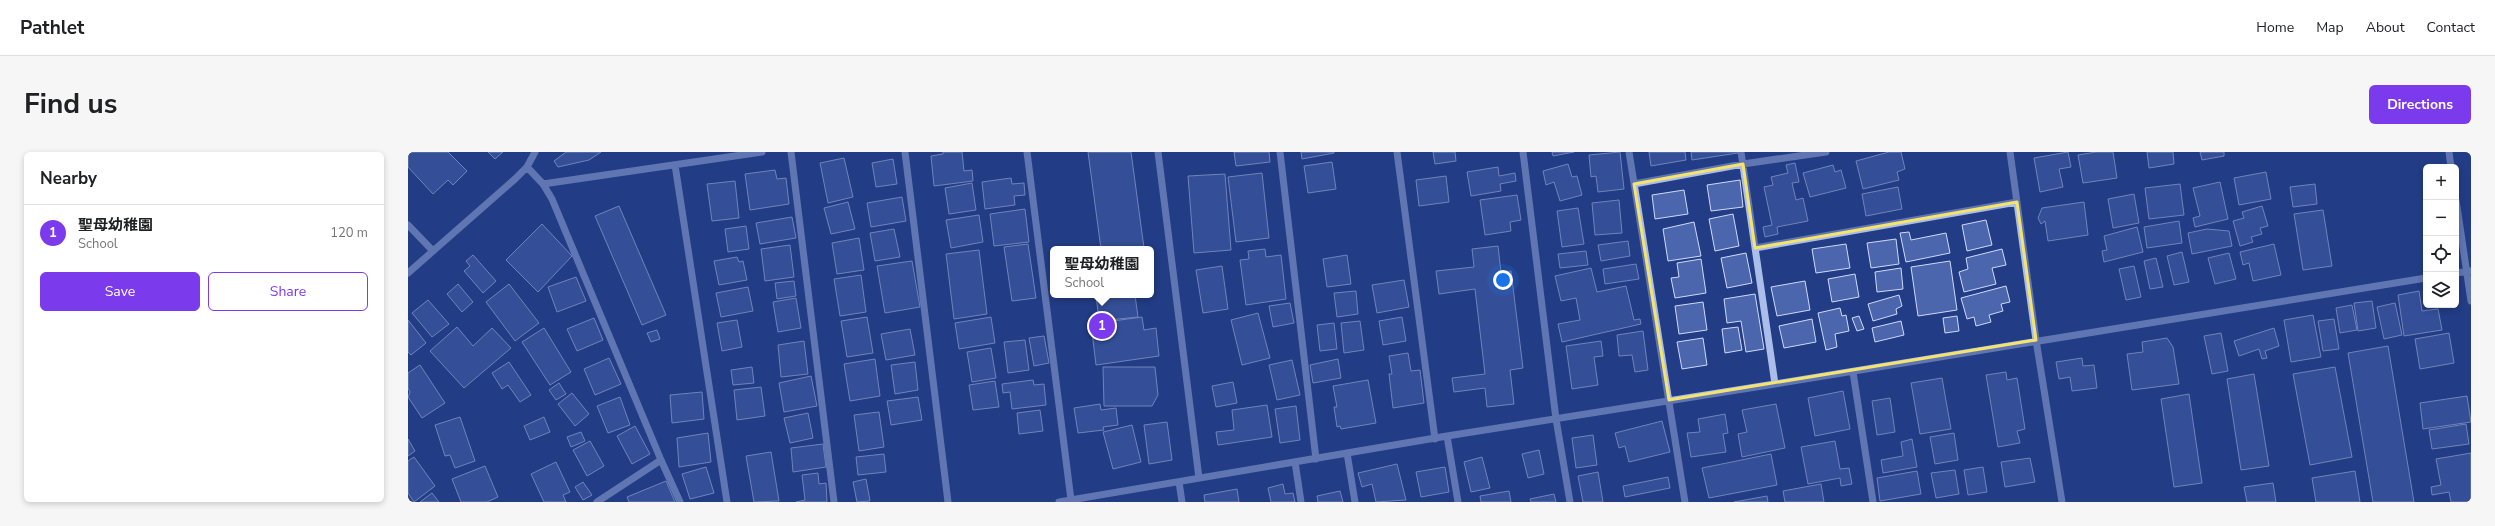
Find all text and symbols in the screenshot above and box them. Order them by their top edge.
text: Pathlet [20,15,84,41]
text: Home [2256,18,2294,37]
text: Map [2316,18,2344,37]
text: About [2366,18,2405,37]
text: Contact [2427,18,2475,37]
text: Find us [24,85,118,123]
button: Directions [2369,85,2471,124]
map controls [2423,164,2459,308]
button: + [2423,164,2459,200]
text: Nearby [40,167,97,190]
button: − [2423,200,2459,236]
text: 聖母幼稚園 [78,215,153,235]
text: 1 [49,224,57,242]
text: 120 m [330,224,368,242]
text: School [78,235,118,253]
button: locate [2423,236,2459,272]
popup [1050,246,1154,298]
text: 聖母幼稚園 [1064,254,1140,274]
your location [1493,270,1513,290]
button: Save [40,272,200,311]
button: Share [208,272,368,311]
button: layers [2423,272,2459,308]
text: School [1064,274,1104,292]
pin: 1 [1089,311,1115,341]

